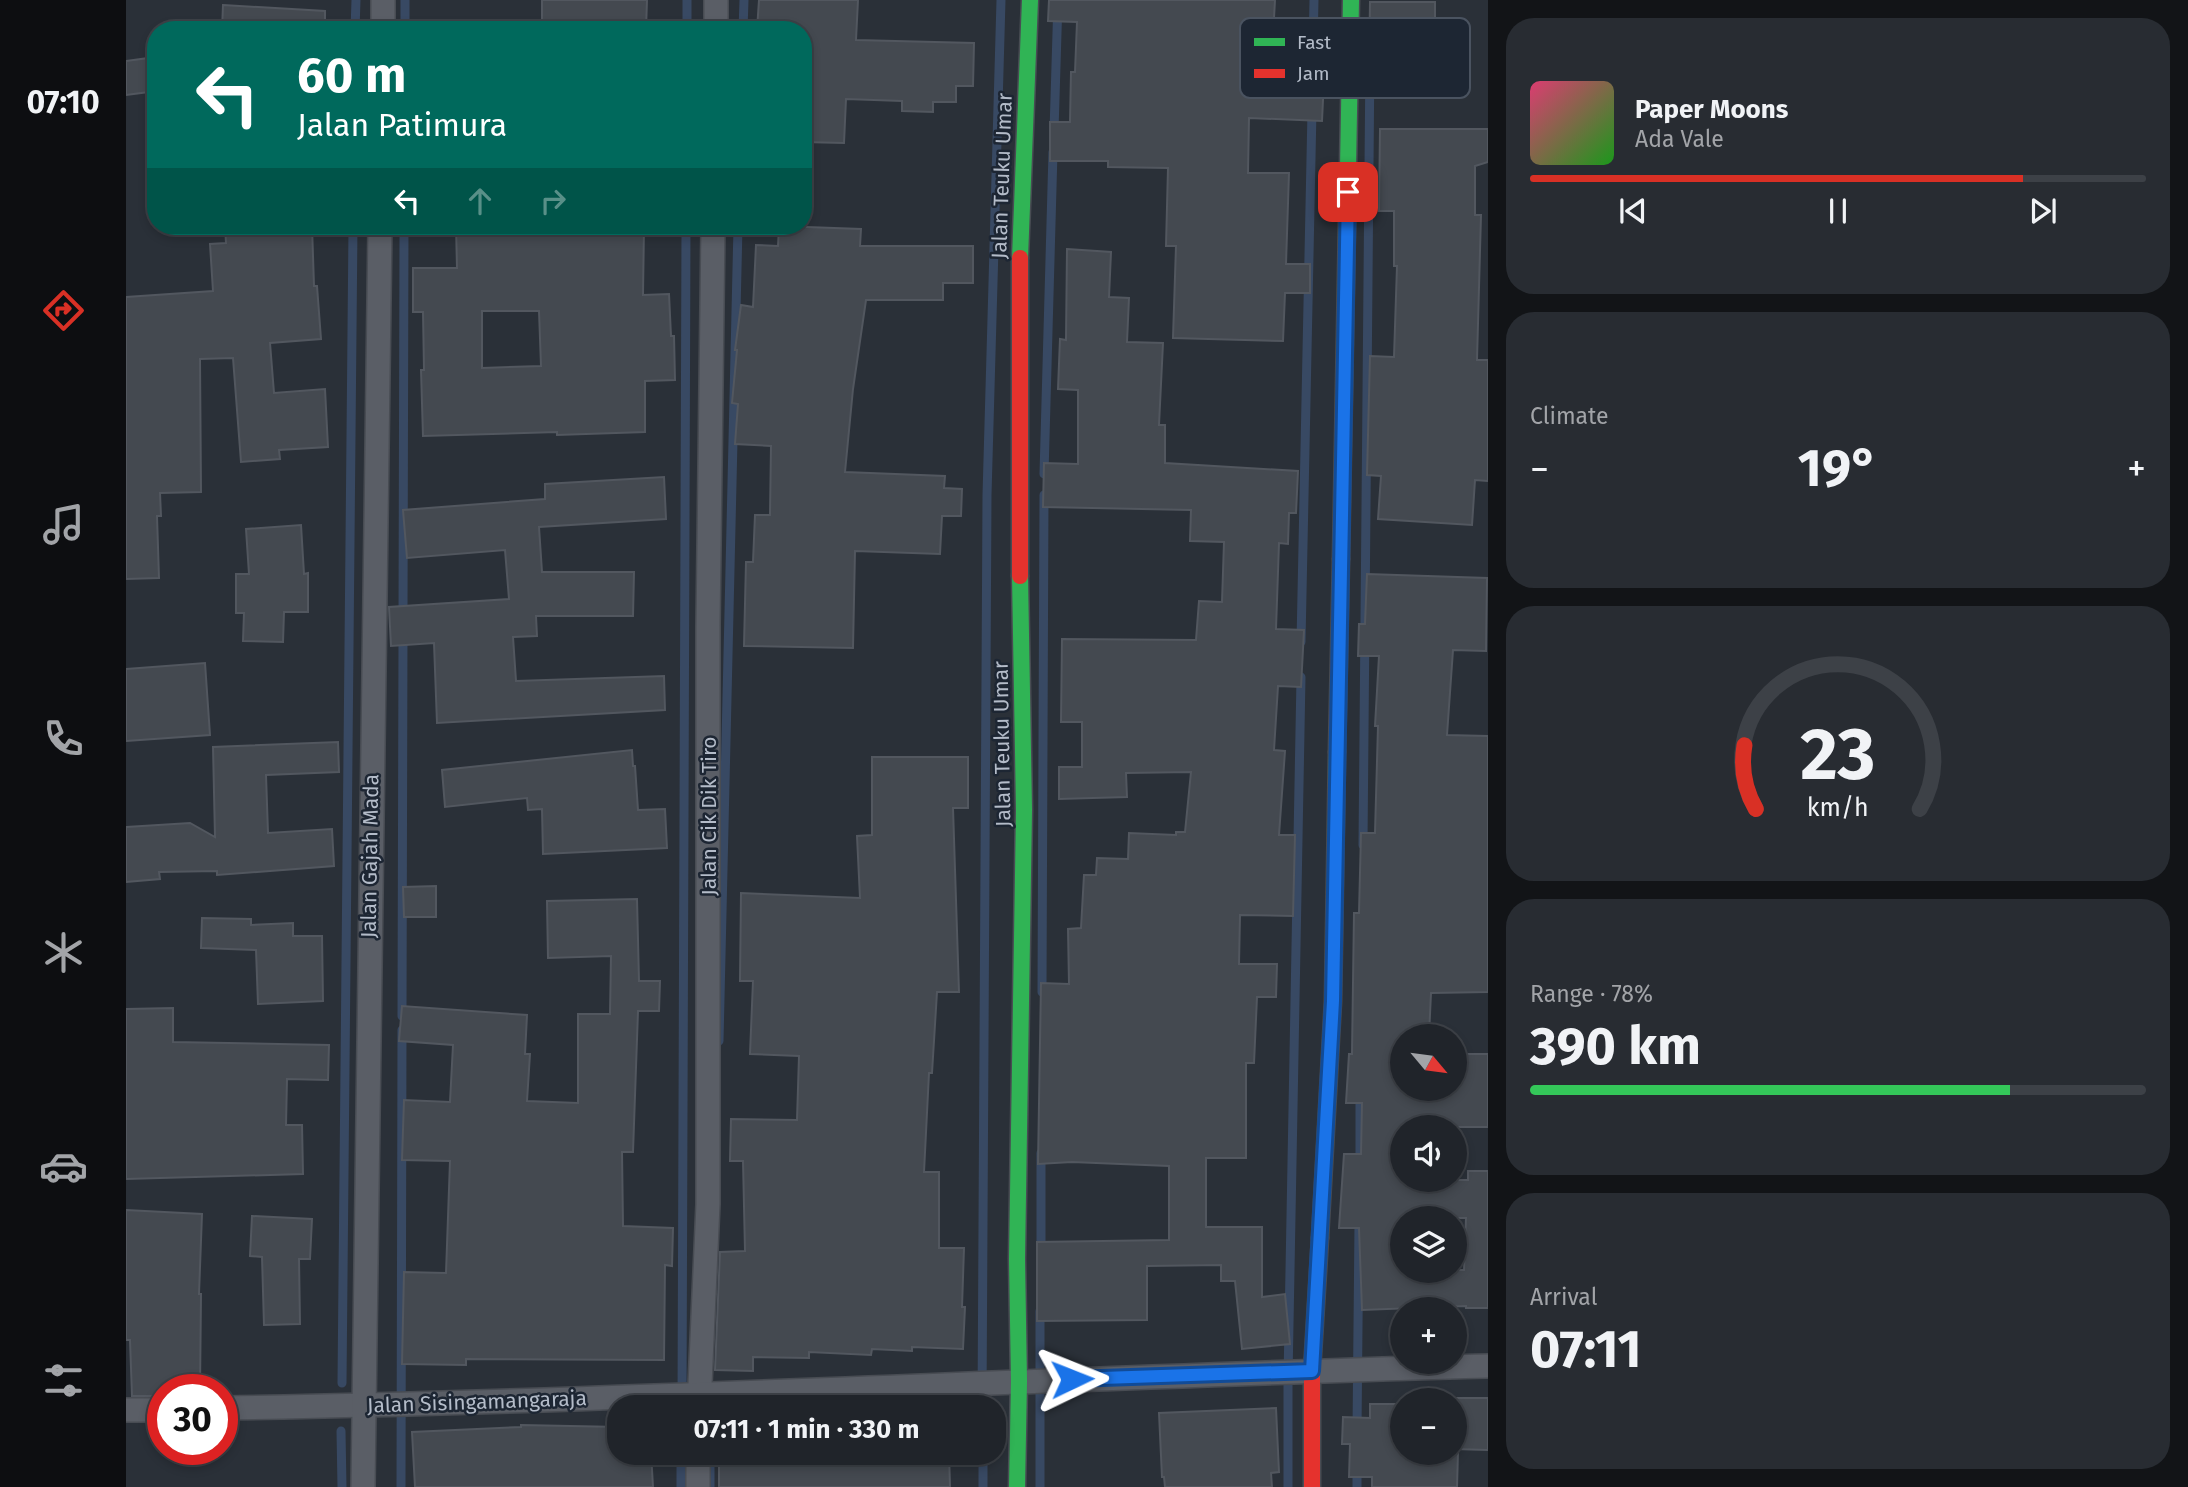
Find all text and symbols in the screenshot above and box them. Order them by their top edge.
legend [1240,18,1470,98]
text: Fast [1297,31,1331,54]
text: 60 m [297,46,406,105]
icon: left [182,49,273,140]
text: Jam [1297,62,1329,85]
text: 07:10 [26,83,100,121]
street label: Jalan Teuku Umar [986,93,1018,259]
text: Paper Moons [1635,94,1788,125]
text: Jalan Patimura [297,106,507,144]
text: Ada Vale [1635,125,1724,153]
pin [1318,162,1378,222]
icon: arrive [1329,173,1367,211]
icon: left [388,182,426,220]
icon: ahead [461,182,499,220]
icon: right [534,182,572,220]
icon: previous [1614,192,1652,230]
icon: pause [1819,192,1857,230]
icon: next [2024,192,2062,230]
icon: directions [39,286,88,335]
text: Climate [1530,402,1609,430]
text: 19° [1798,437,1878,500]
text: − [1530,446,1549,492]
text: + [2127,446,2146,492]
icon: music [39,500,88,549]
street label: Jalan Teuku Umar [988,661,1016,827]
text: 23 [1800,712,1876,799]
icon: phone [39,714,88,763]
street label: Jalan Cik Dik Tiro [696,736,722,896]
street label: Jalan Gajah Mada [356,774,384,938]
text: km/h [1807,793,1869,823]
icon: climate [39,928,88,977]
text: Range · 78% [1530,980,1653,1008]
text: 390 km [1530,1015,1701,1078]
north arrow [1390,1024,1466,1101]
map controls [1390,1024,1467,1465]
button: sound [1390,1115,1467,1192]
icon: car [39,1142,88,1191]
button: layers [1390,1206,1467,1283]
text: Arrival [1530,1283,1597,1311]
button: + [1390,1297,1467,1374]
text: 07:11 [1530,1318,1642,1381]
position arrow [1035,1342,1109,1416]
icon: filters [39,1356,88,1405]
speed limit sign: 30 [147,1374,238,1465]
street label: Jalan Sisingamangaraja [367,1385,587,1419]
button: − [1390,1388,1467,1465]
text: 07:11 · 1 min · 330 m [694,1414,919,1445]

